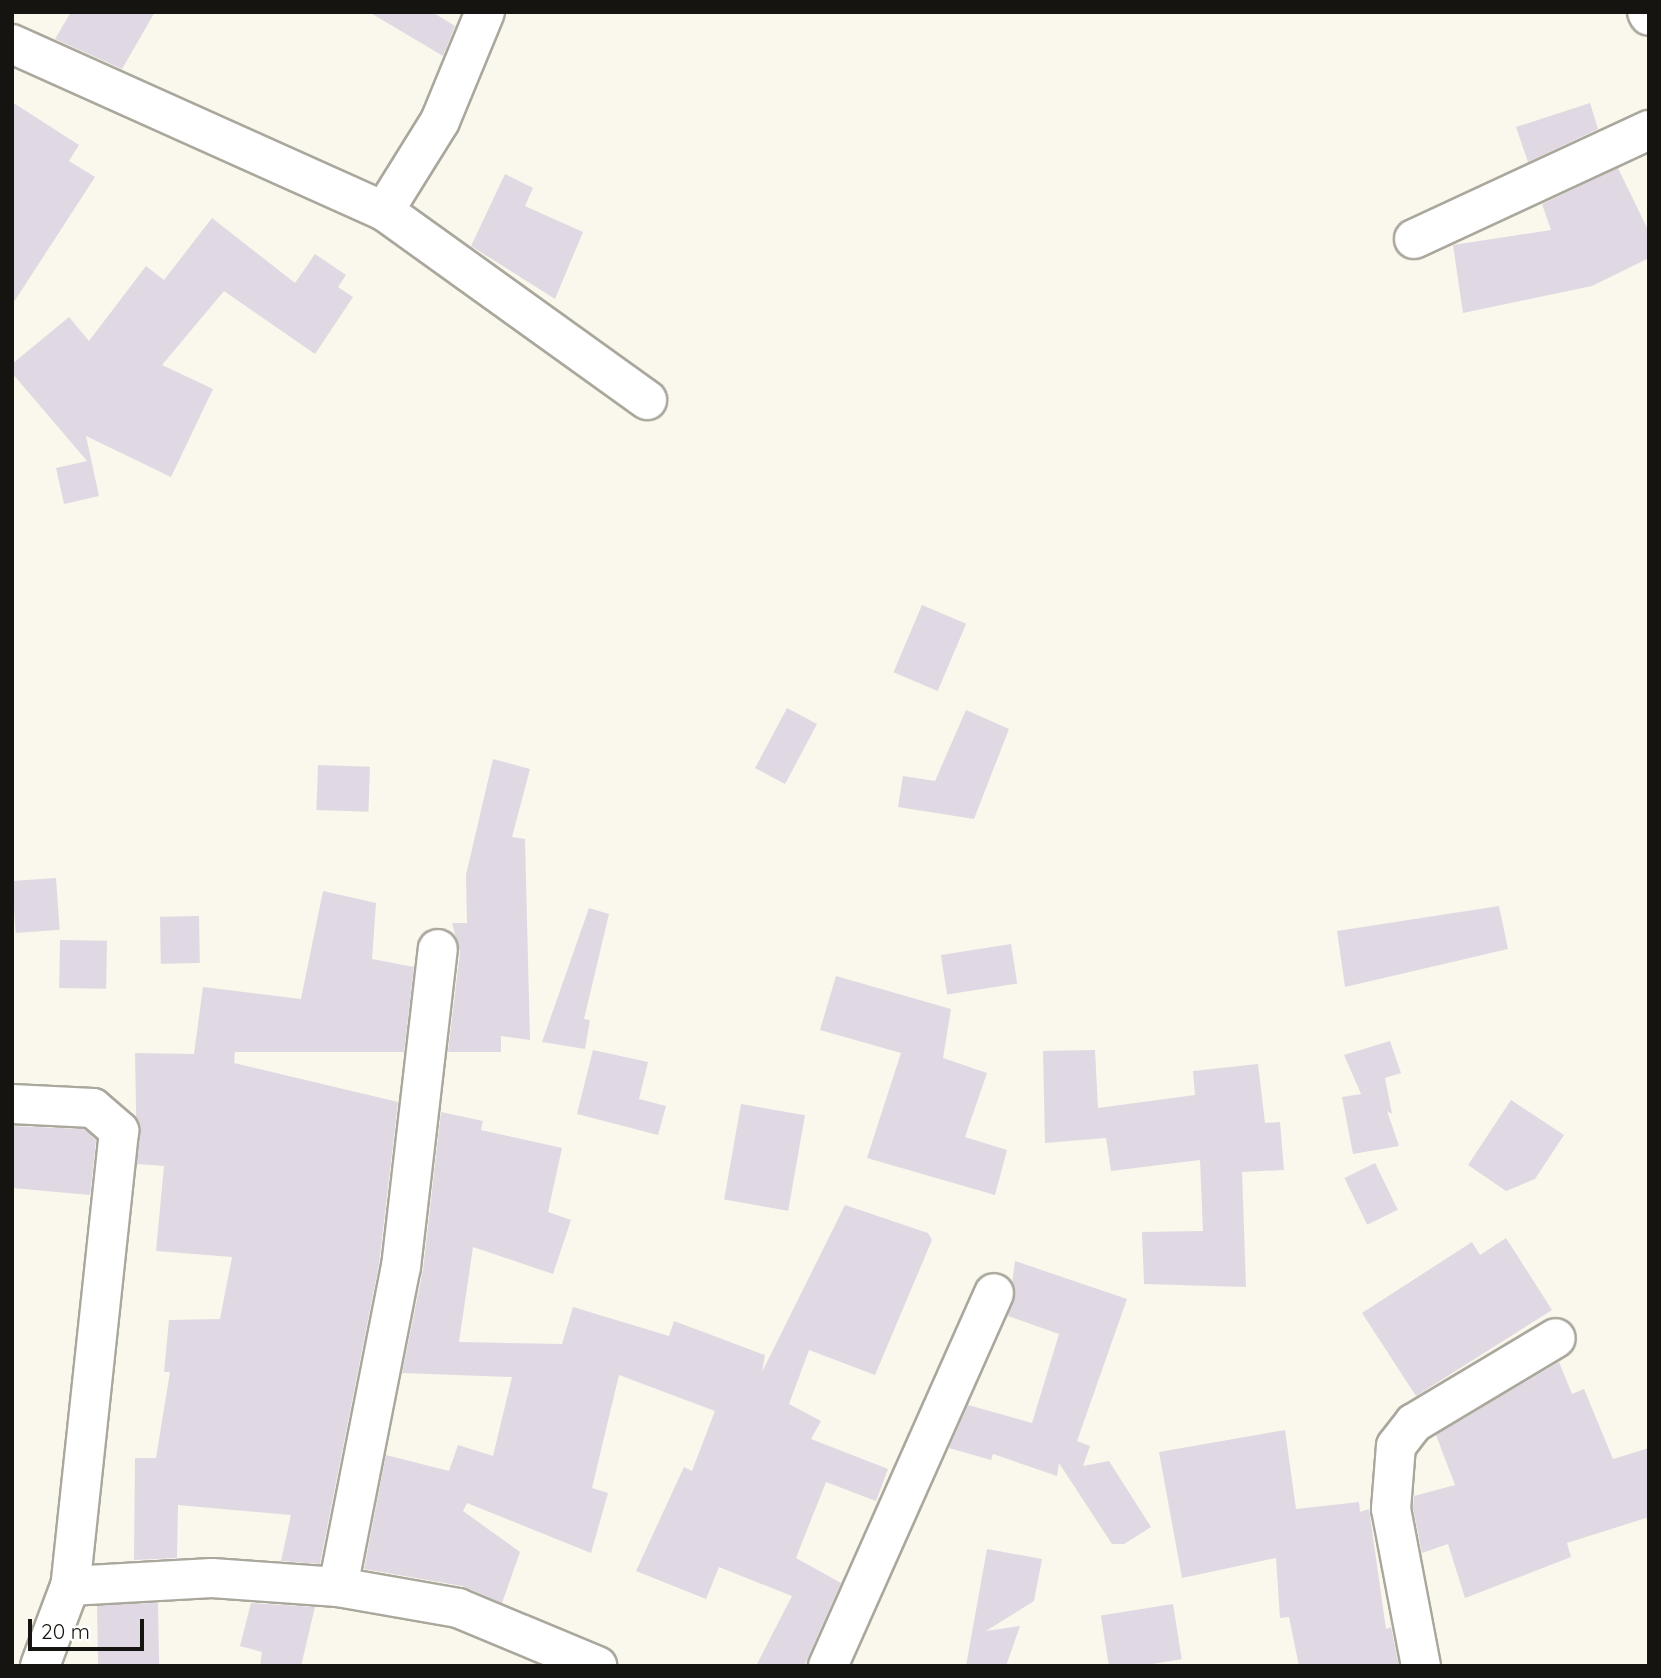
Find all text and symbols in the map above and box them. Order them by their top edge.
scale bar [32,1604,147,1648]
text: 20 m [41,1618,90,1644]

